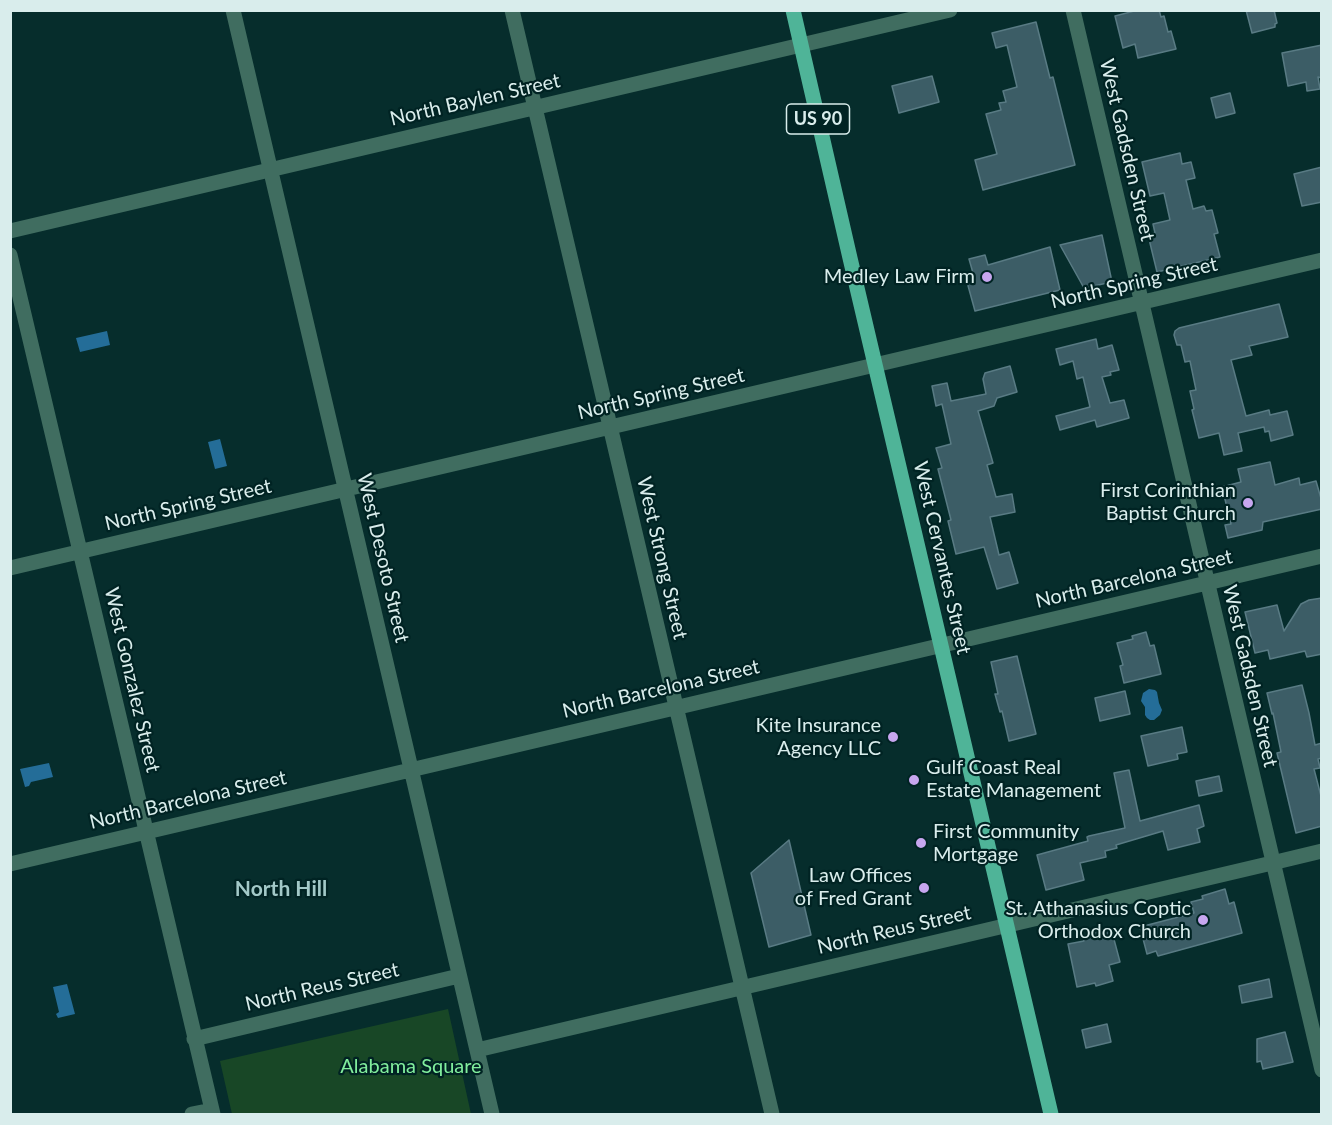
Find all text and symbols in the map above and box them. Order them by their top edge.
street label: West Gadsden Street [1094,57,1160,243]
street label: North Baylen Street [388,69,562,131]
road number: US 90 [786,104,850,134]
street label: North Spring Street [1048,252,1220,314]
place label: Medley Law Firm [824,265,975,289]
marker: Medley Law Firm [980,270,994,284]
street label: North Spring Street [575,363,747,425]
street label: West Cervantes Street [908,459,976,657]
street label: West Desoto Street [352,471,414,645]
street label: North Spring Street [102,474,274,536]
street label: West Strong Street [632,474,692,642]
place label: First Corinthian Baptist Church [1100,479,1236,526]
marker: First Corinthian Baptist Church [1241,496,1255,510]
street label: North Barcelona Street [1033,545,1235,613]
street label: West Gadsden Street [1217,583,1283,769]
street label: West Gonzalez Street [99,585,165,775]
street label: North Barcelona Street [560,655,762,723]
place label: Kite Insurance Agency LLC [756,714,881,761]
marker: Kite Insurance Agency LLC [886,730,900,744]
place label: Gulf Coast Real Estate Management [926,756,1101,803]
street label: North Barcelona Street [87,766,289,834]
marker: Gulf Coast Real Estate Management [907,773,921,787]
place label: First Community Mortgage [933,820,1079,867]
marker: First Community Mortgage [914,836,928,850]
place label: Law Offices of Fred Grant [795,864,912,911]
district label: North Hill [235,876,327,902]
marker: Law Offices of Fred Grant [917,881,931,895]
place label: St. Athanasius Coptic Orthodox Church [1005,897,1191,944]
street label: North Reus Street [815,901,973,959]
marker: St. Athanasius Coptic Orthodox Church [1196,913,1210,927]
street label: North Reus Street [243,958,401,1016]
park label: Alabama Square [340,1055,482,1079]

